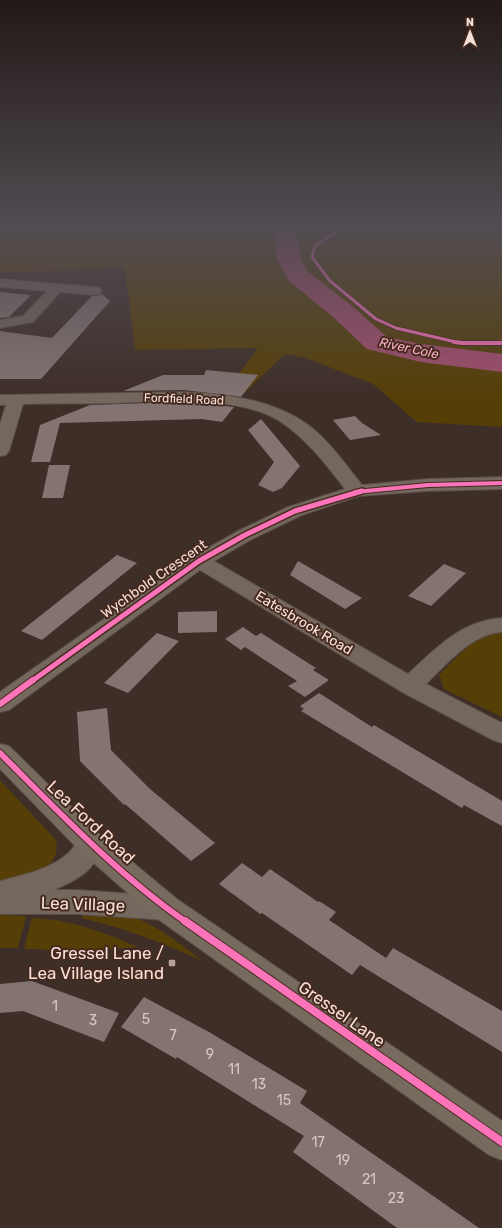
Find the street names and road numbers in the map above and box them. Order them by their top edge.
street label: Fordfield Road [144,391,224,407]
street label: Wychbold Crescent [98,536,211,622]
street label: Eatesbrook Road [253,587,355,659]
street label: Lea Ford Road [43,776,139,868]
street label: Lea Village [40,893,126,915]
street label: Gressel Lane [295,977,389,1051]

